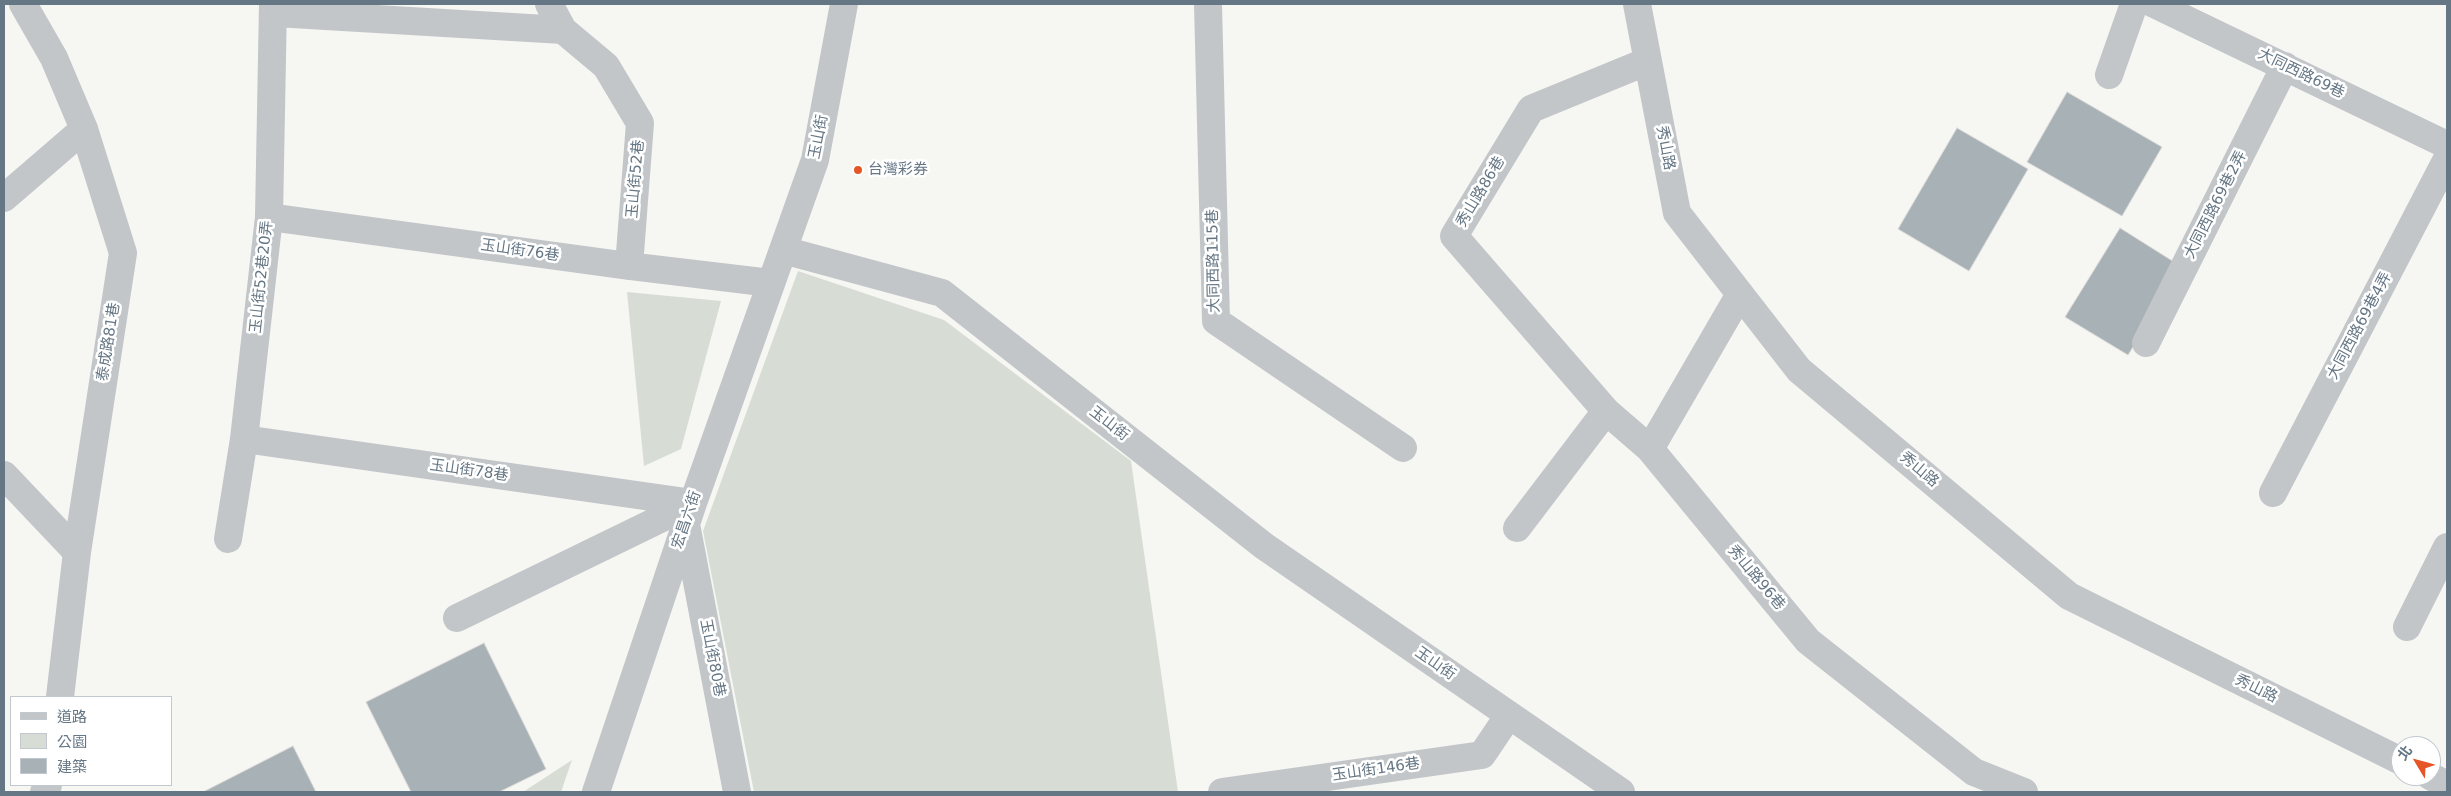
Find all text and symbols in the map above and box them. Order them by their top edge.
street label: 大同西路69巷 [2255,45,2347,103]
street label: 玉山街 [806,113,832,161]
street label: 秀山路 [1652,124,1678,172]
street label: 玉山街52巷 [624,139,648,219]
street label: 大同西路69巷2弄 [2181,148,2251,262]
street label: 秀山路86巷 [1453,153,1509,231]
place label: 台灣彩券 [868,161,928,179]
marker: 台灣彩券 [852,164,864,176]
street label: 大同西路115巷 [1204,209,1224,313]
street label: 玉山街52巷20弄 [247,220,277,334]
street label: 玉山街76巷 [480,237,560,265]
street label: 大同西路69巷4弄 [2324,269,2396,383]
street label: 泰成路81巷 [94,302,124,382]
street label: 玉山街 [1086,403,1132,445]
street label: 秀山路 [1896,449,1942,491]
street label: 玉山街78巷 [429,457,509,485]
street label: 宏昌六街 [669,489,705,551]
street label: 秀山路96巷 [1724,542,1788,614]
street label: 玉山街80巷 [696,617,728,699]
street label: 玉山街 [1411,644,1459,684]
street label: 秀山路 [2232,671,2280,707]
legend [10,696,172,786]
text: 道路 [57,708,87,726]
text: 公園 [57,733,87,751]
north arrow [2391,736,2441,786]
text: 北 [2394,742,2415,763]
street label: 玉山街146巷 [1331,755,1421,785]
text: 建築 [57,758,87,776]

